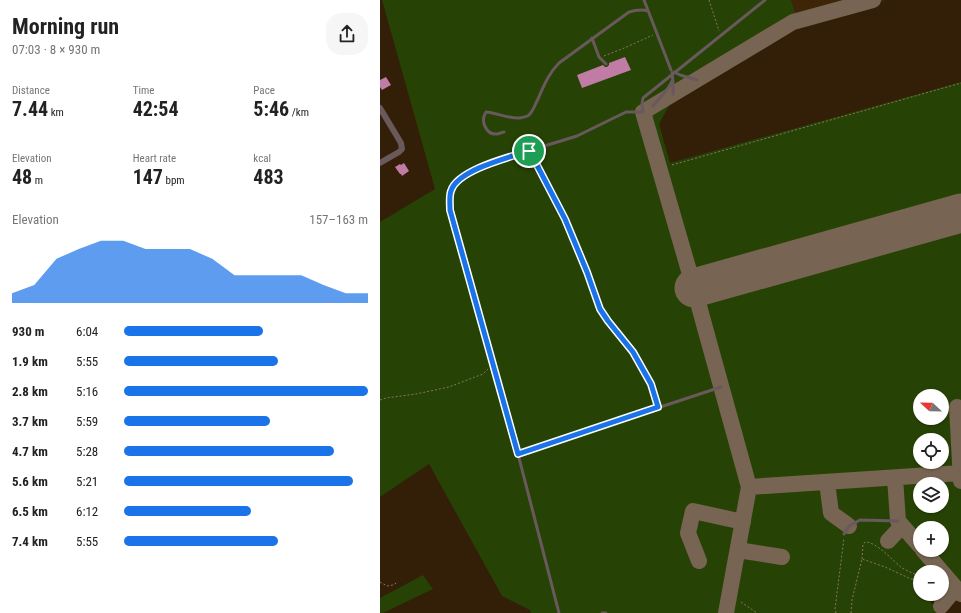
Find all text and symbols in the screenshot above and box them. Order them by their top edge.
button: share [326,13,368,55]
text: Morning run [12,14,119,39]
text: 07:03 · 8 × 930 m [12,42,100,57]
text: Distance [12,84,50,97]
text: Time [133,84,154,97]
text: Pace [253,84,275,97]
text: 7.44 [12,97,48,121]
text: 42:54 [133,97,179,121]
text: 5:46 [253,97,289,121]
text: km [48,106,64,119]
text: /km [289,106,309,119]
pin [512,134,546,168]
icon: arrive [518,140,540,162]
text: Elevation [12,152,52,165]
text: Heart rate [133,152,176,165]
text: kcal [253,152,271,165]
text: 48 [12,165,32,189]
text: 147 [133,165,163,189]
text: 483 [253,165,284,189]
text: m [32,174,43,187]
text: bpm [163,174,185,187]
text: Elevation [12,212,59,227]
text: 157–163 m [309,212,368,227]
text: 930 m [12,324,44,339]
text: 6:04 [76,324,98,339]
text: 1.9 km [12,354,48,369]
text: 5:55 [76,354,98,369]
text: 2.8 km [12,384,48,399]
text: 5:16 [76,384,98,399]
north arrow [913,389,949,425]
map controls [913,389,949,601]
text: 3.7 km [12,414,48,429]
text: 5:59 [76,414,98,429]
button: locate [913,433,949,469]
text: 4.7 km [12,444,48,459]
text: 5:28 [76,444,98,459]
text: 5.6 km [12,474,48,489]
text: 5:21 [76,474,98,489]
button: layers [913,477,949,513]
text: 6.5 km [12,504,48,519]
text: 6:12 [76,504,98,519]
button: + [913,521,949,557]
text: 7.4 km [12,534,48,549]
text: 5:55 [76,534,98,549]
button: − [913,565,949,601]

